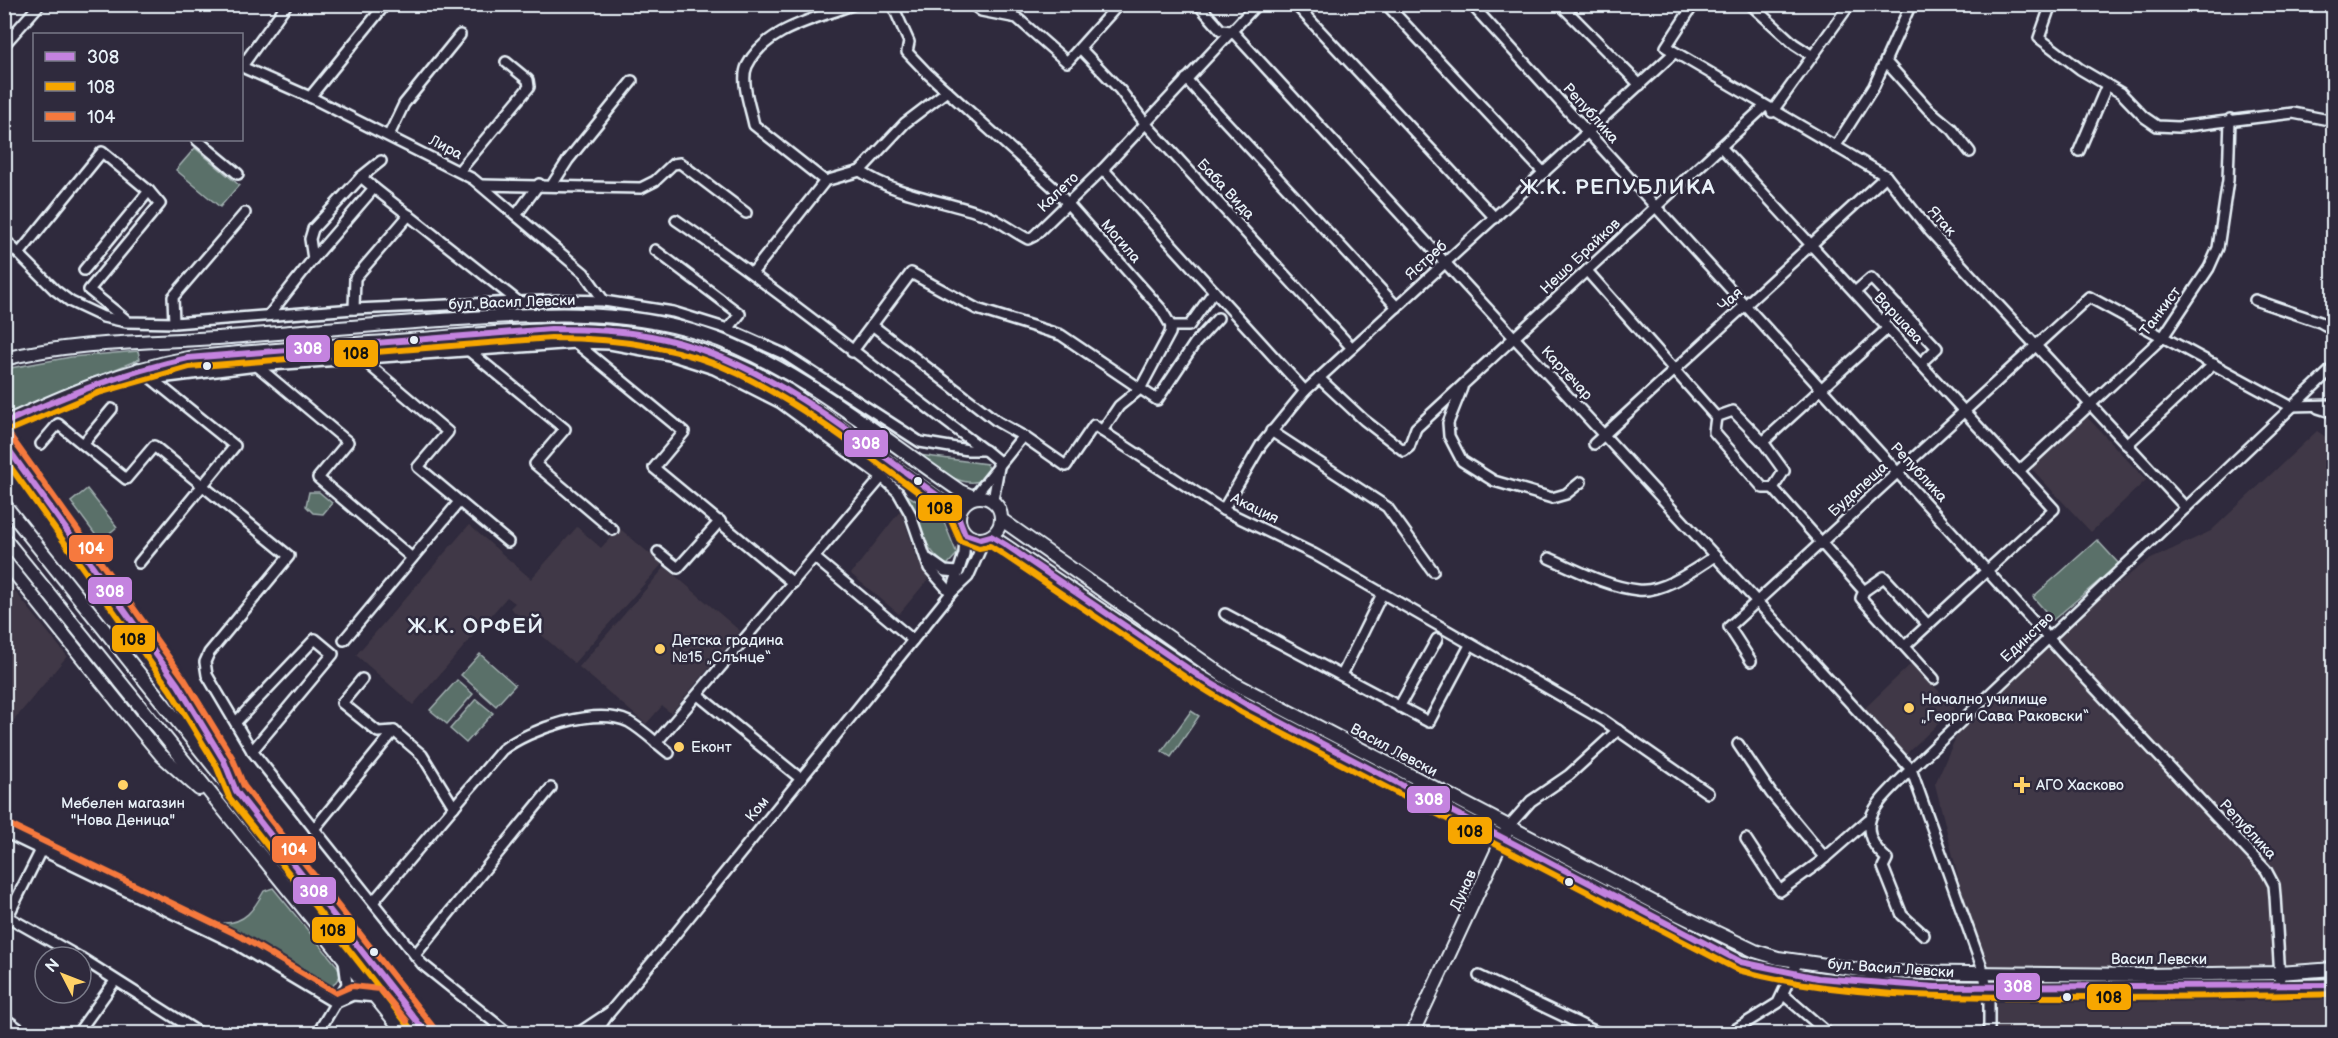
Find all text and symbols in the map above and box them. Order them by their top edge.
legend [33,33,243,141]
text: 308 [87,47,119,68]
text: 108 [87,77,115,98]
street label: Република [1558,79,1623,148]
text: 104 [87,107,116,128]
street label: Лира [425,130,466,164]
street label: Баба Вида [1193,155,1259,224]
street label: Калето [1034,168,1083,217]
district label: Ж.К. РЕПУБЛИКА [1520,175,1716,200]
street label: Ятак [1923,202,1960,240]
street label: Нешо Брайков [1536,214,1624,298]
street label: Могила [1096,215,1145,267]
street label: Ястреб [1401,237,1451,284]
street label: Чая [1714,283,1747,316]
street label: Танкист [2136,283,2185,340]
street label: Варшава [1870,288,1927,348]
street label: бул. Васил Левски [448,291,576,314]
line badge: 308 [285,334,331,363]
unlabelled marker [408,334,420,346]
line badge: 108 [333,339,379,368]
text: 308 [294,340,322,359]
street label: Картечар [1537,342,1597,405]
text: 108 [343,345,369,364]
unlabelled marker [201,360,213,372]
line badge: 308 [843,429,889,458]
text: 308 [852,435,880,454]
street label: Република [1886,438,1951,506]
street label: Будапеща [1825,458,1892,521]
unlabelled marker [912,475,924,487]
street label: Акация [1227,488,1282,528]
line badge: 108 [917,494,963,522]
text: 108 [927,500,953,519]
line badge: 104 [68,534,114,563]
text: 104 [78,540,105,559]
line badge: 308 [87,576,133,605]
text: 308 [96,583,124,602]
street label: Единство [1997,608,2058,667]
district label: Ж.К. ОРФЕЙ [408,613,544,639]
line badge: 108 [111,624,156,653]
text: 108 [120,631,146,650]
place label: Детска градина №15 „Слънце“ [672,631,784,667]
marker: Детска градина №15 „Слънце“ [653,642,667,656]
place label: Начално училище „Георги Сава Раковски“ [1921,690,2089,726]
marker: Начално училище „Георги Сава Раковски“ [1902,701,1916,715]
street label: Васил Левски [1347,719,1441,781]
place label: Еконт [691,738,732,757]
marker: Еконт [672,740,686,754]
marker: АГО Хасково [2013,776,2031,794]
place label: АГО Хасково [2035,776,2124,795]
marker: Мебелен магазин "Нова Деница" [116,778,130,792]
line badge: 308 [1406,785,1451,814]
text: 308 [1415,791,1443,810]
street label: Ком [741,793,773,826]
place label: Мебелен магазин "Нова Деница" [61,794,185,830]
street label: Република [2215,795,2280,863]
line badge: 108 [1447,816,1493,845]
text: 108 [1457,823,1483,842]
line badge: 104 [271,835,317,864]
text: 104 [281,841,308,860]
street label: Дунав [1446,867,1481,914]
line badge: 308 [292,876,337,905]
unlabelled marker [1563,876,1575,888]
text: 308 [300,883,328,902]
line badge: 108 [311,916,356,944]
text: 108 [320,922,346,941]
north arrow [33,945,93,1005]
unlabelled marker [368,946,380,958]
street label: Васил Левски [2111,950,2207,969]
text: N [42,955,64,977]
street label: бул. Васил Левски [1827,955,1955,982]
line badge: 308 [1995,972,2041,1001]
text: 308 [2004,978,2032,997]
line badge: 108 [2086,983,2132,1011]
text: 108 [2096,989,2122,1008]
unlabelled marker [2061,991,2073,1003]

